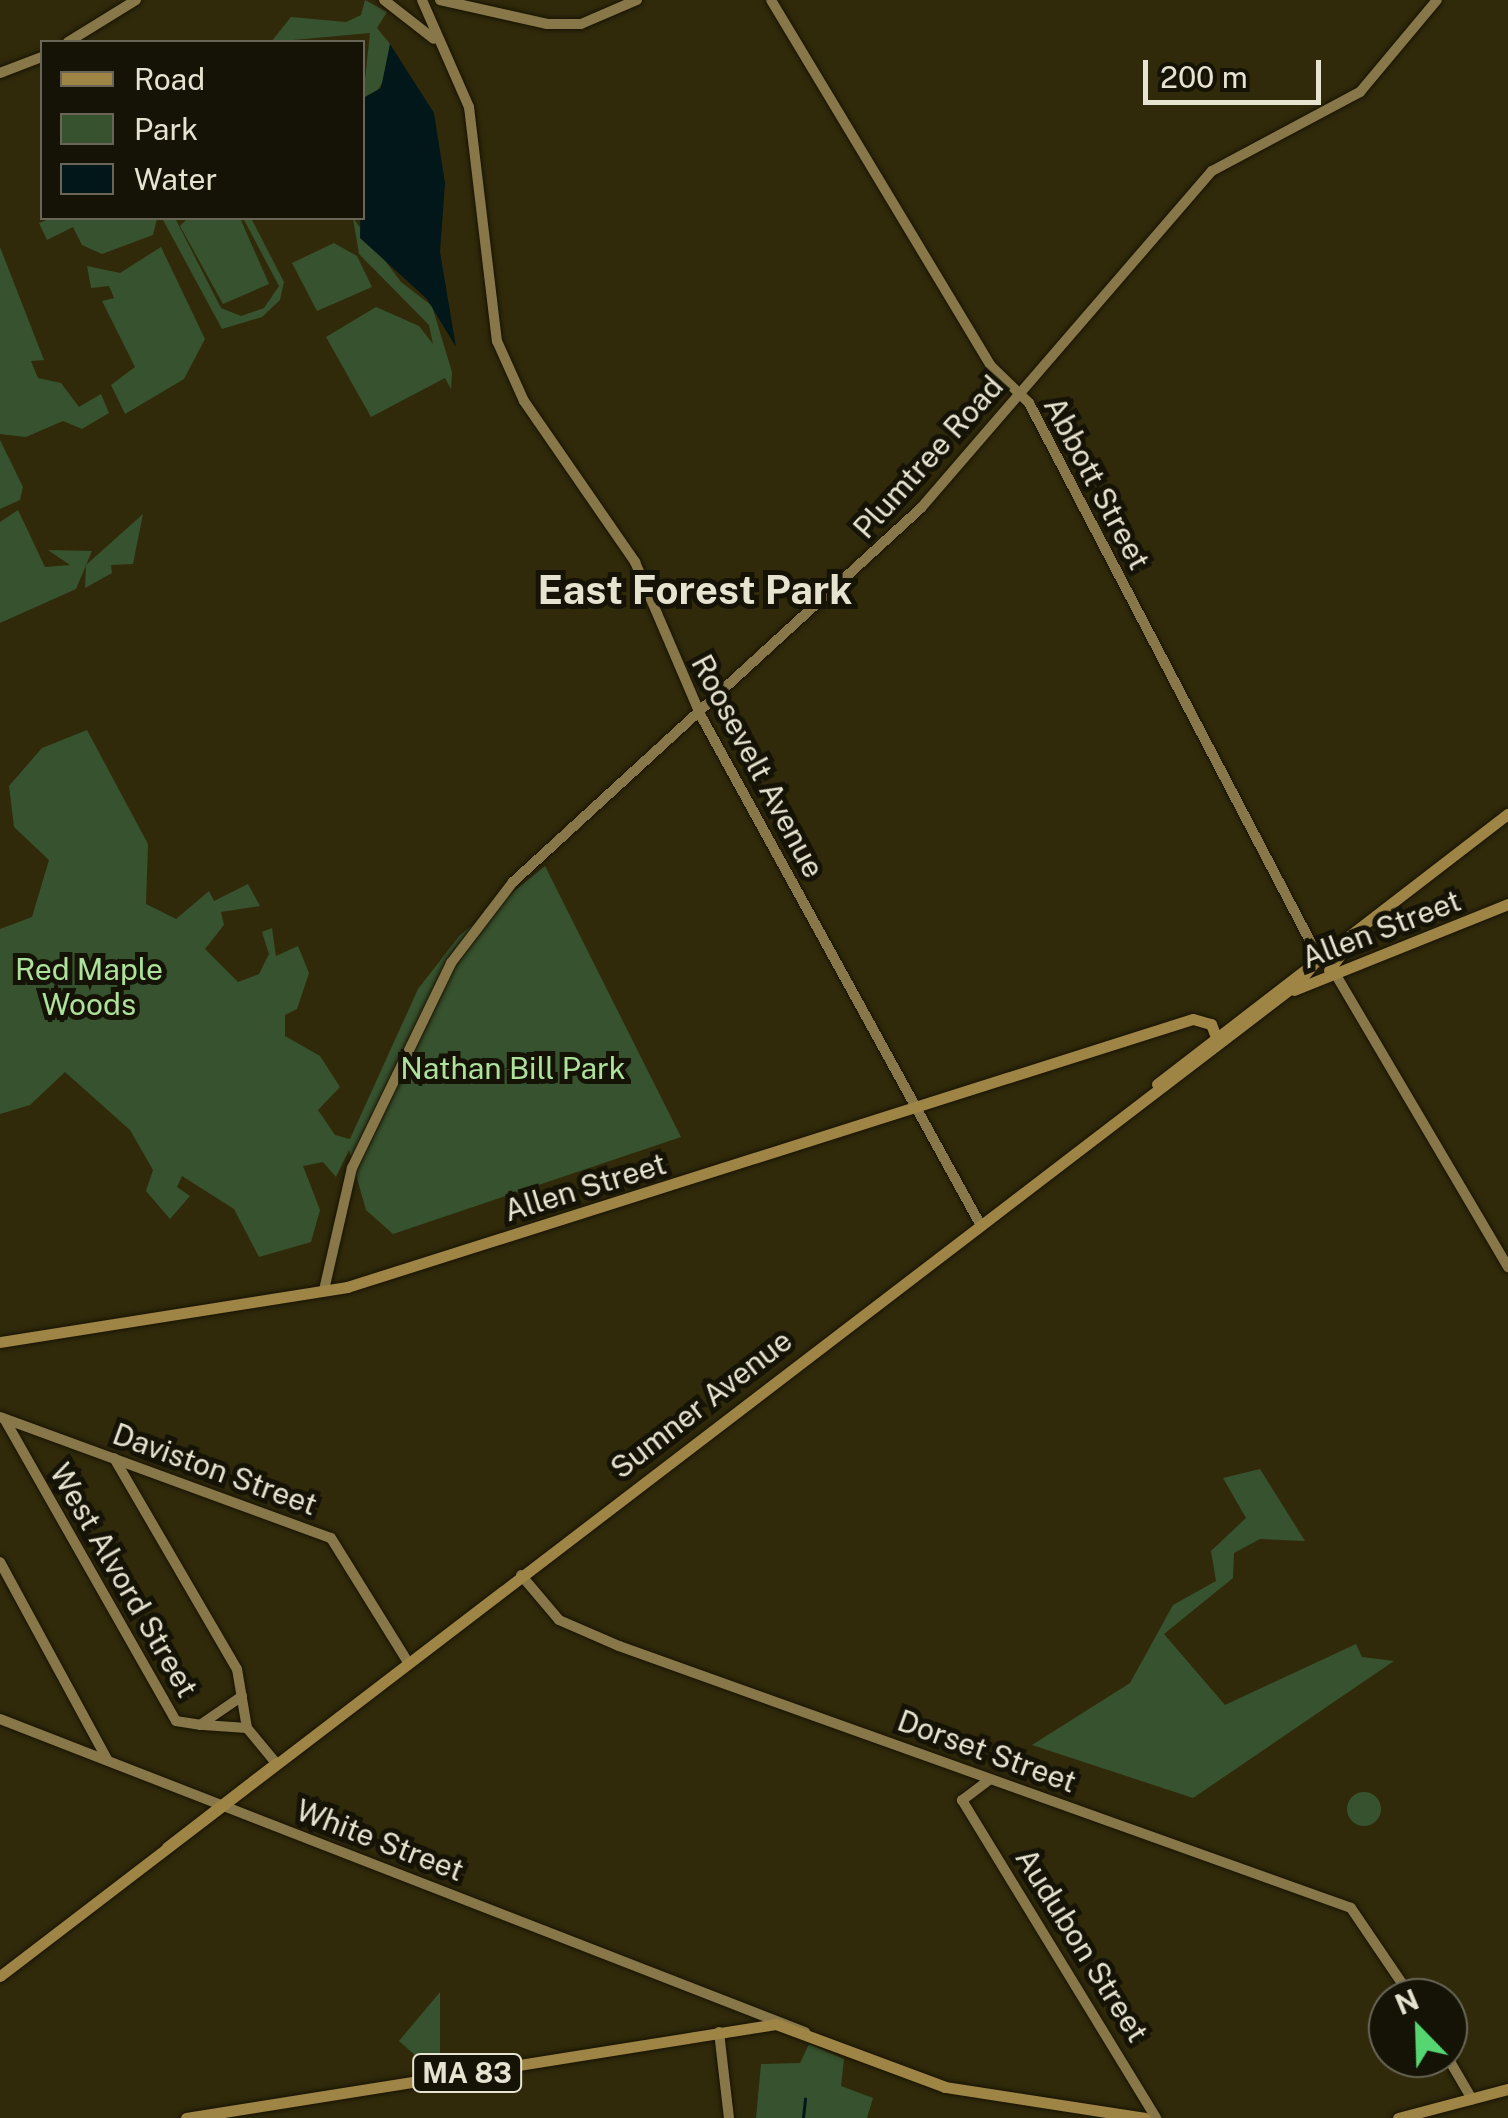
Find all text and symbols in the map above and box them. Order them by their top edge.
legend [40,40,365,220]
scale bar [1148,40,1326,102]
text: 200 m [1160,59,1248,95]
text: Road [134,61,205,97]
text: Park [134,111,198,147]
text: Water [134,161,217,197]
street label: Plumtree Road [846,368,1010,546]
street label: Abbott Street [1036,391,1158,575]
district label: East Forest Park [537,566,853,614]
street label: Roosevelt Avenue [684,648,832,884]
street label: Allen Street [1296,882,1466,976]
park label: Red Maple Woods [15,951,163,1022]
park label: Nathan Bill Park [400,1050,626,1086]
street label: Allen Street [500,1145,670,1229]
street label: Sumner Avenue [603,1322,799,1486]
street label: Daviston Street [108,1415,322,1523]
street label: West Alvord Street [42,1457,206,1703]
street label: Dorset Street [893,1702,1081,1800]
street label: White Street [291,1792,469,1888]
street label: Audubon Street [1008,1842,1156,2048]
north arrow [1368,1978,1468,2078]
text: N [1390,1982,1423,2021]
road number: MA 83 [412,2050,522,2096]

